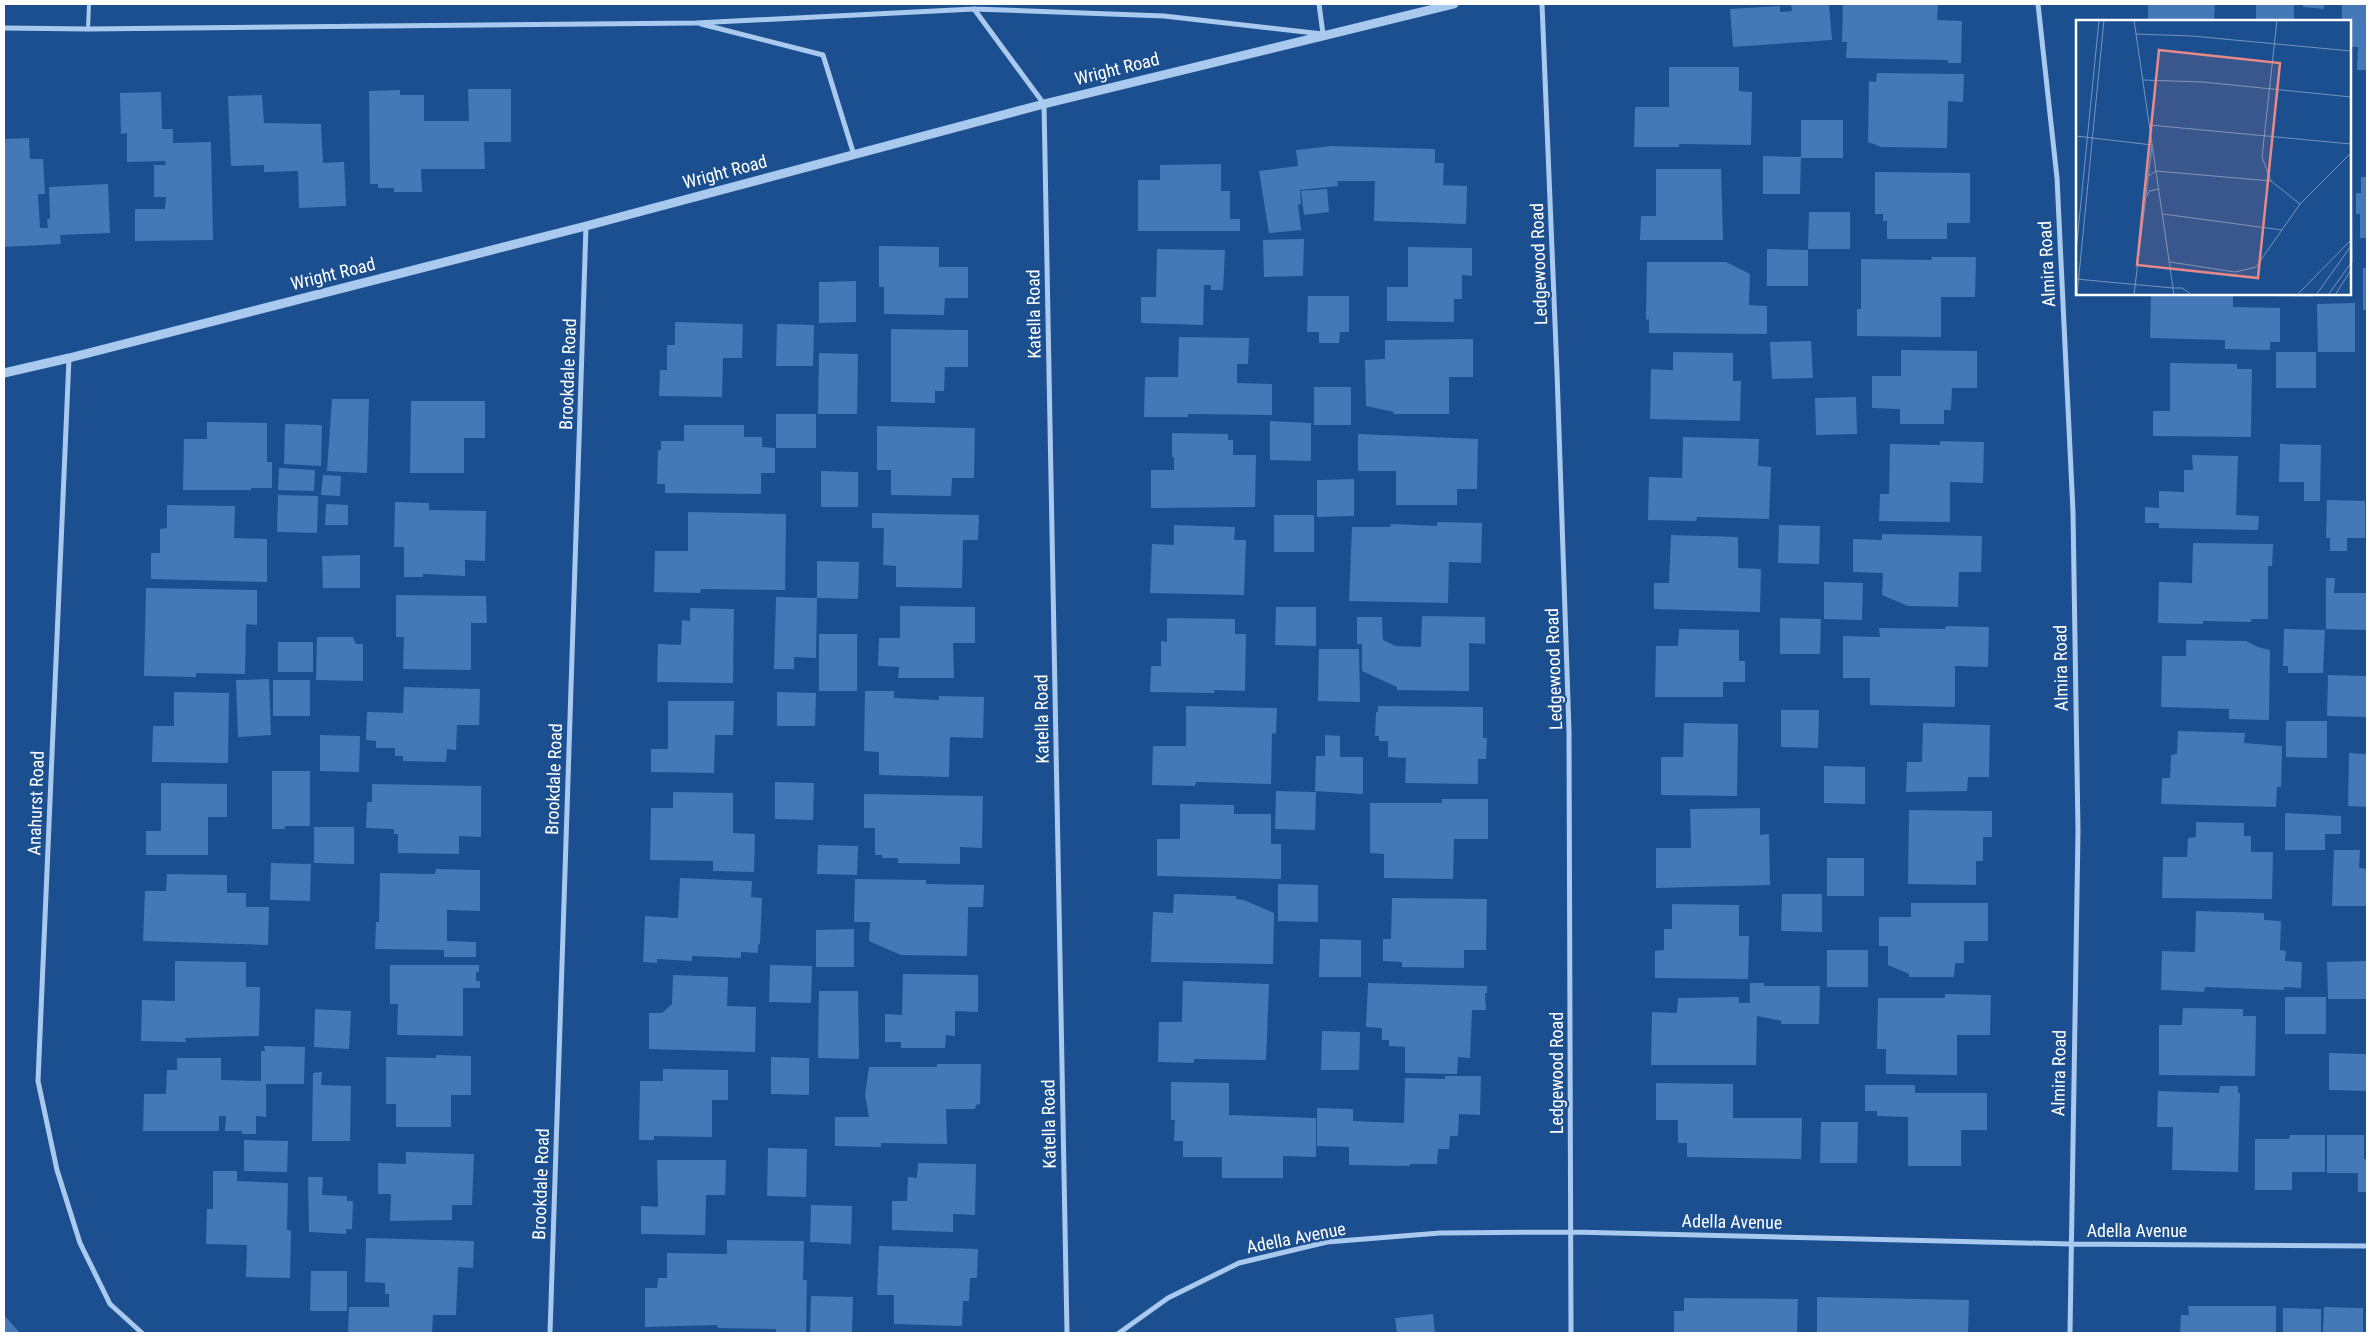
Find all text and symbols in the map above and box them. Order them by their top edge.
inset map [2076,20,2351,295]
street label: Wright Road [1072,48,1161,89]
street label: Wright Road [680,150,769,193]
street label: Ledgewood Road [1526,203,1551,325]
street label: Almira Road [2034,220,2059,308]
street label: Wright Road [288,253,377,294]
street label: Katella Road [1022,269,1045,359]
street label: Brookdale Road [555,318,580,430]
street label: Ledgewood Road [1541,608,1566,730]
street label: Almira Road [2049,625,2072,711]
street label: Katella Road [1030,674,1053,764]
street label: Brookdale Road [541,723,566,835]
street label: Anahurst Road [23,750,48,856]
street label: Ledgewood Road [1546,1012,1567,1134]
street label: Almira Road [2047,1030,2070,1116]
street label: Katella Road [1037,1079,1060,1169]
street label: Brookdale Road [528,1128,553,1240]
street label: Adella Avenue [1682,1210,1782,1233]
street label: Adella Avenue [1245,1218,1347,1257]
street label: Adella Avenue [2087,1220,2187,1241]

